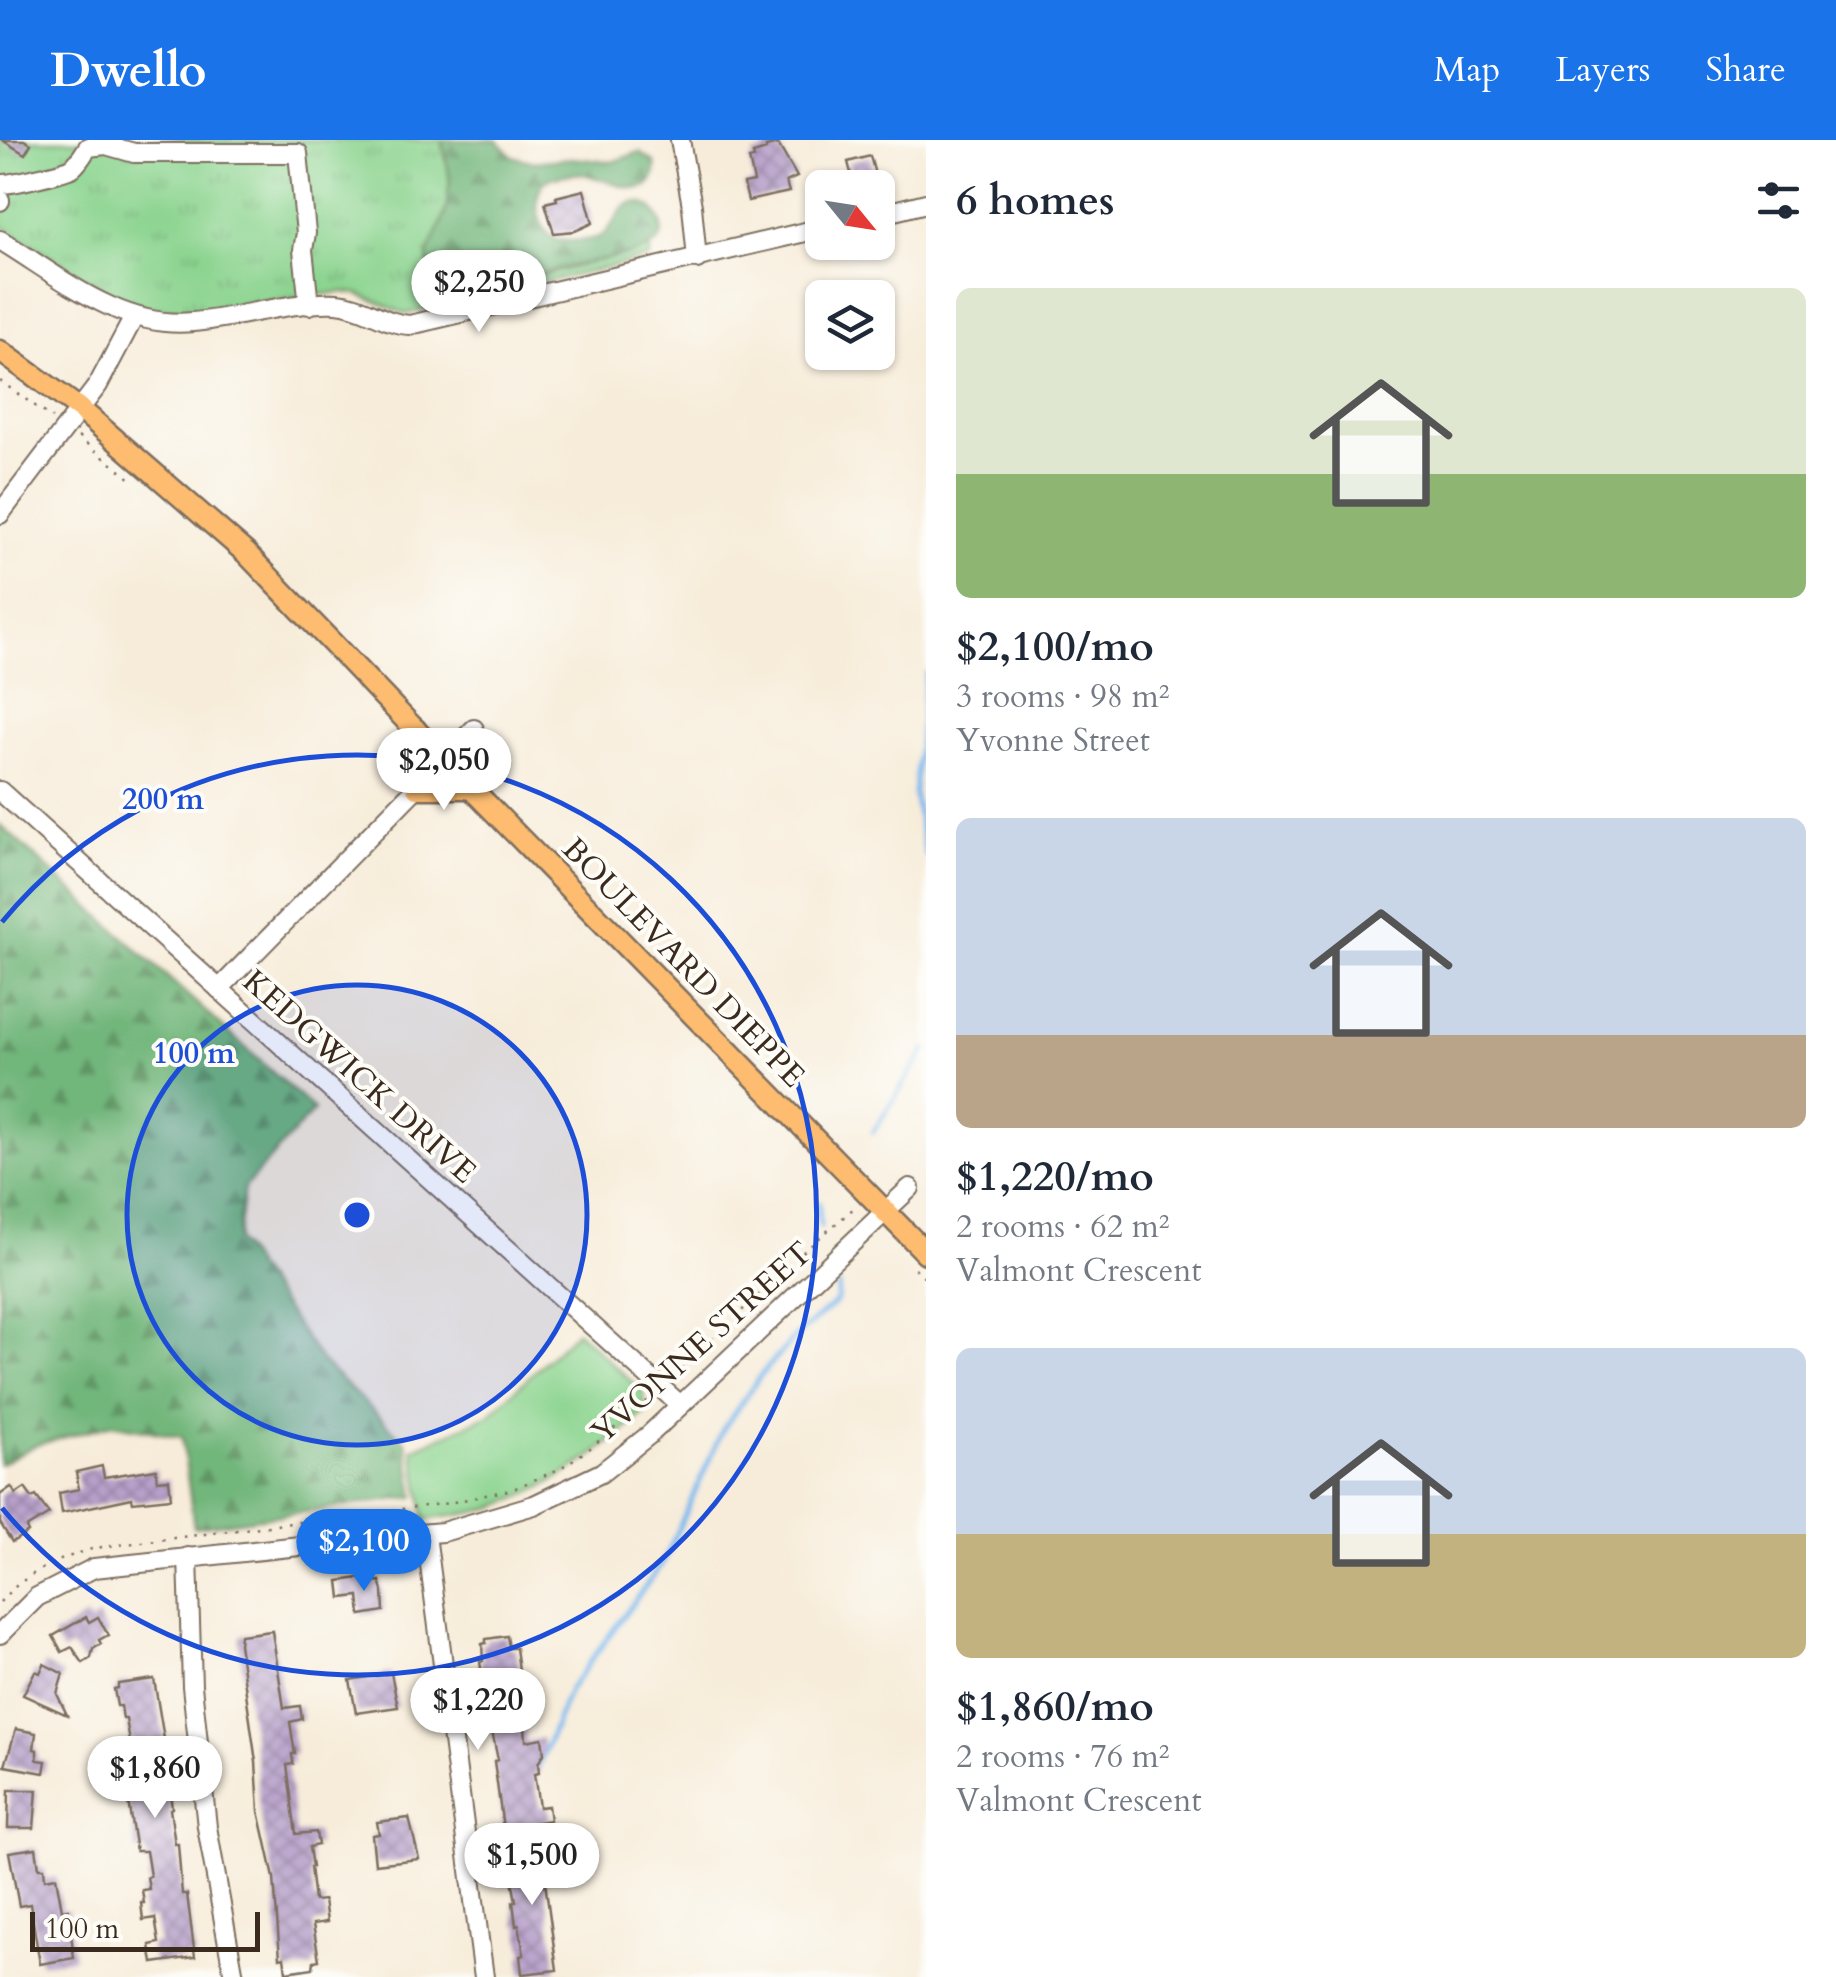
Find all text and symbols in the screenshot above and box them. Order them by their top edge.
text: Dwello [50,38,206,103]
text: Map [1434,46,1500,94]
text: Layers [1555,46,1650,94]
text: Share [1705,46,1786,94]
north arrow [805,170,895,260]
map controls [805,170,895,370]
text: 6 homes [956,172,1114,229]
icon: filters [1751,173,1806,228]
pin: $2,250 [398,250,560,335]
text: $2,250 [433,260,525,304]
button: layers [805,280,895,370]
icon: home [1291,353,1471,533]
text: $2,100/mo [956,618,1154,675]
text: 3 rooms · 98 m² [956,675,1169,719]
text: Yvonne Street [956,719,1150,763]
pin: $2,050 [363,728,525,813]
text: $2,050 [398,738,490,782]
text: 200 m [122,779,204,820]
street label: BOULEVARD DIEPPE [552,828,814,1097]
icon: home [1291,883,1471,1063]
street label: KEDGWICK DRIVE [233,960,486,1194]
text: 100 m [153,1033,235,1074]
text: $1,220/mo [956,1148,1154,1205]
centre of rings [339,1197,375,1233]
text: 2 rooms · 62 m² [956,1205,1169,1249]
street label: YVONNE STREET [582,1232,821,1454]
text: Valmont Crescent [956,1249,1202,1293]
icon: home [1291,1413,1471,1593]
pin: $2,100 [283,1509,445,1594]
text: $2,100 [318,1519,410,1563]
pin: $1,220 [397,1668,559,1753]
text: $1,220 [432,1678,524,1722]
text: $1,860/mo [956,1678,1154,1735]
text: 2 rooms · 76 m² [956,1735,1169,1779]
pin: $1,860 [74,1736,236,1821]
text: $1,860 [109,1746,201,1790]
text: Valmont Crescent [956,1779,1202,1823]
pin: $1,500 [451,1823,613,1908]
text: $1,500 [486,1833,578,1877]
scale bar [30,1907,260,1952]
text: 100 m [45,1910,119,1948]

